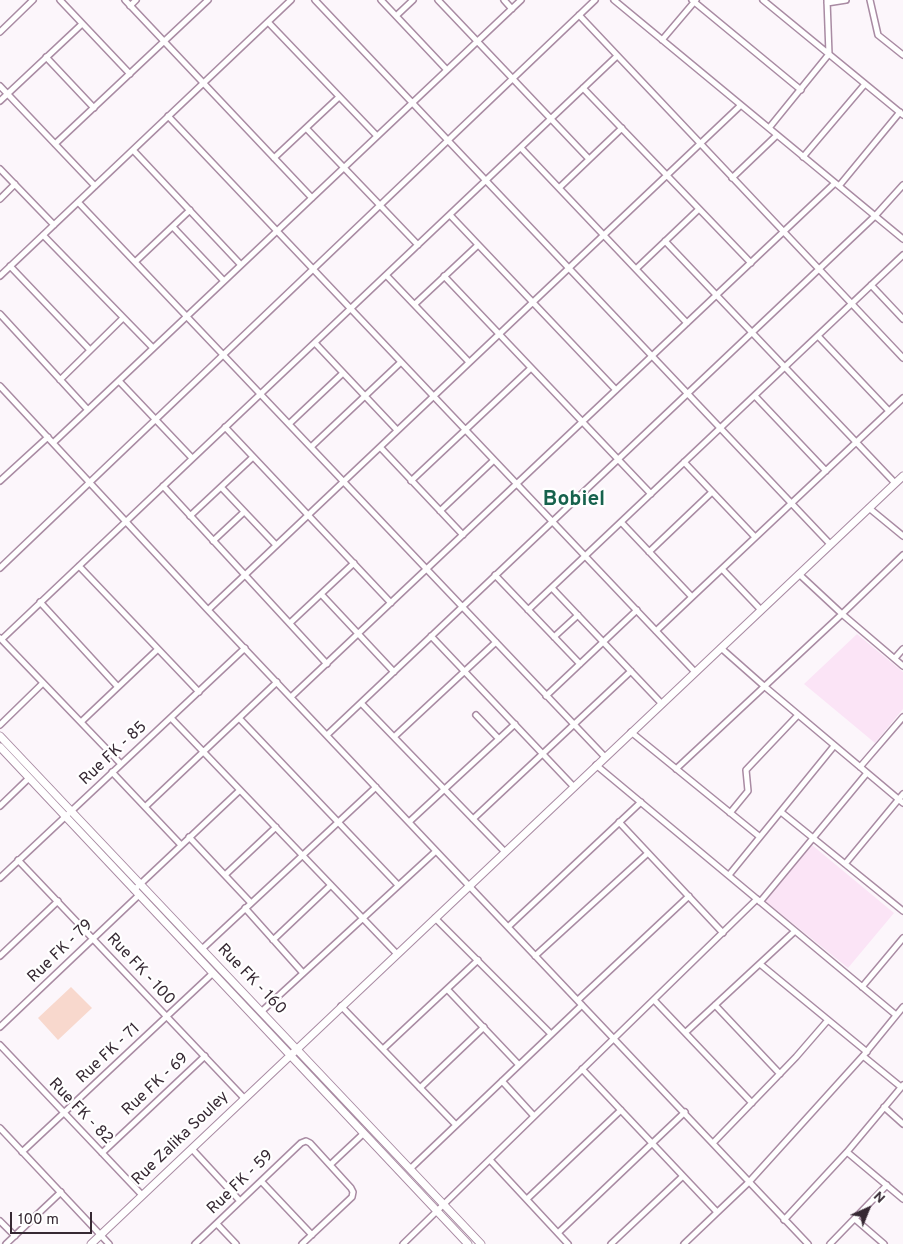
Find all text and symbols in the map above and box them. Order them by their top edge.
district label: Bobiel [543,488,605,514]
street label: Rue FK - 85 [76,718,152,790]
street label: Rue FK - 79 [24,916,98,988]
street label: Rue FK - 100 [102,930,178,1010]
street label: Rue FK - 160 [213,941,289,1019]
street label: Rue FK - 71 [73,1020,145,1088]
street label: Rue FK - 69 [119,1049,193,1121]
street label: Rue FK - 82 [44,1075,116,1149]
street label: Rue Zalika Souley [129,1088,233,1190]
street label: Rue FK - 59 [204,1147,278,1219]
north arrow [843,1184,893,1234]
text: N [869,1188,888,1207]
scale bar [12,1202,95,1234]
text: 100 m [18,1211,59,1230]

